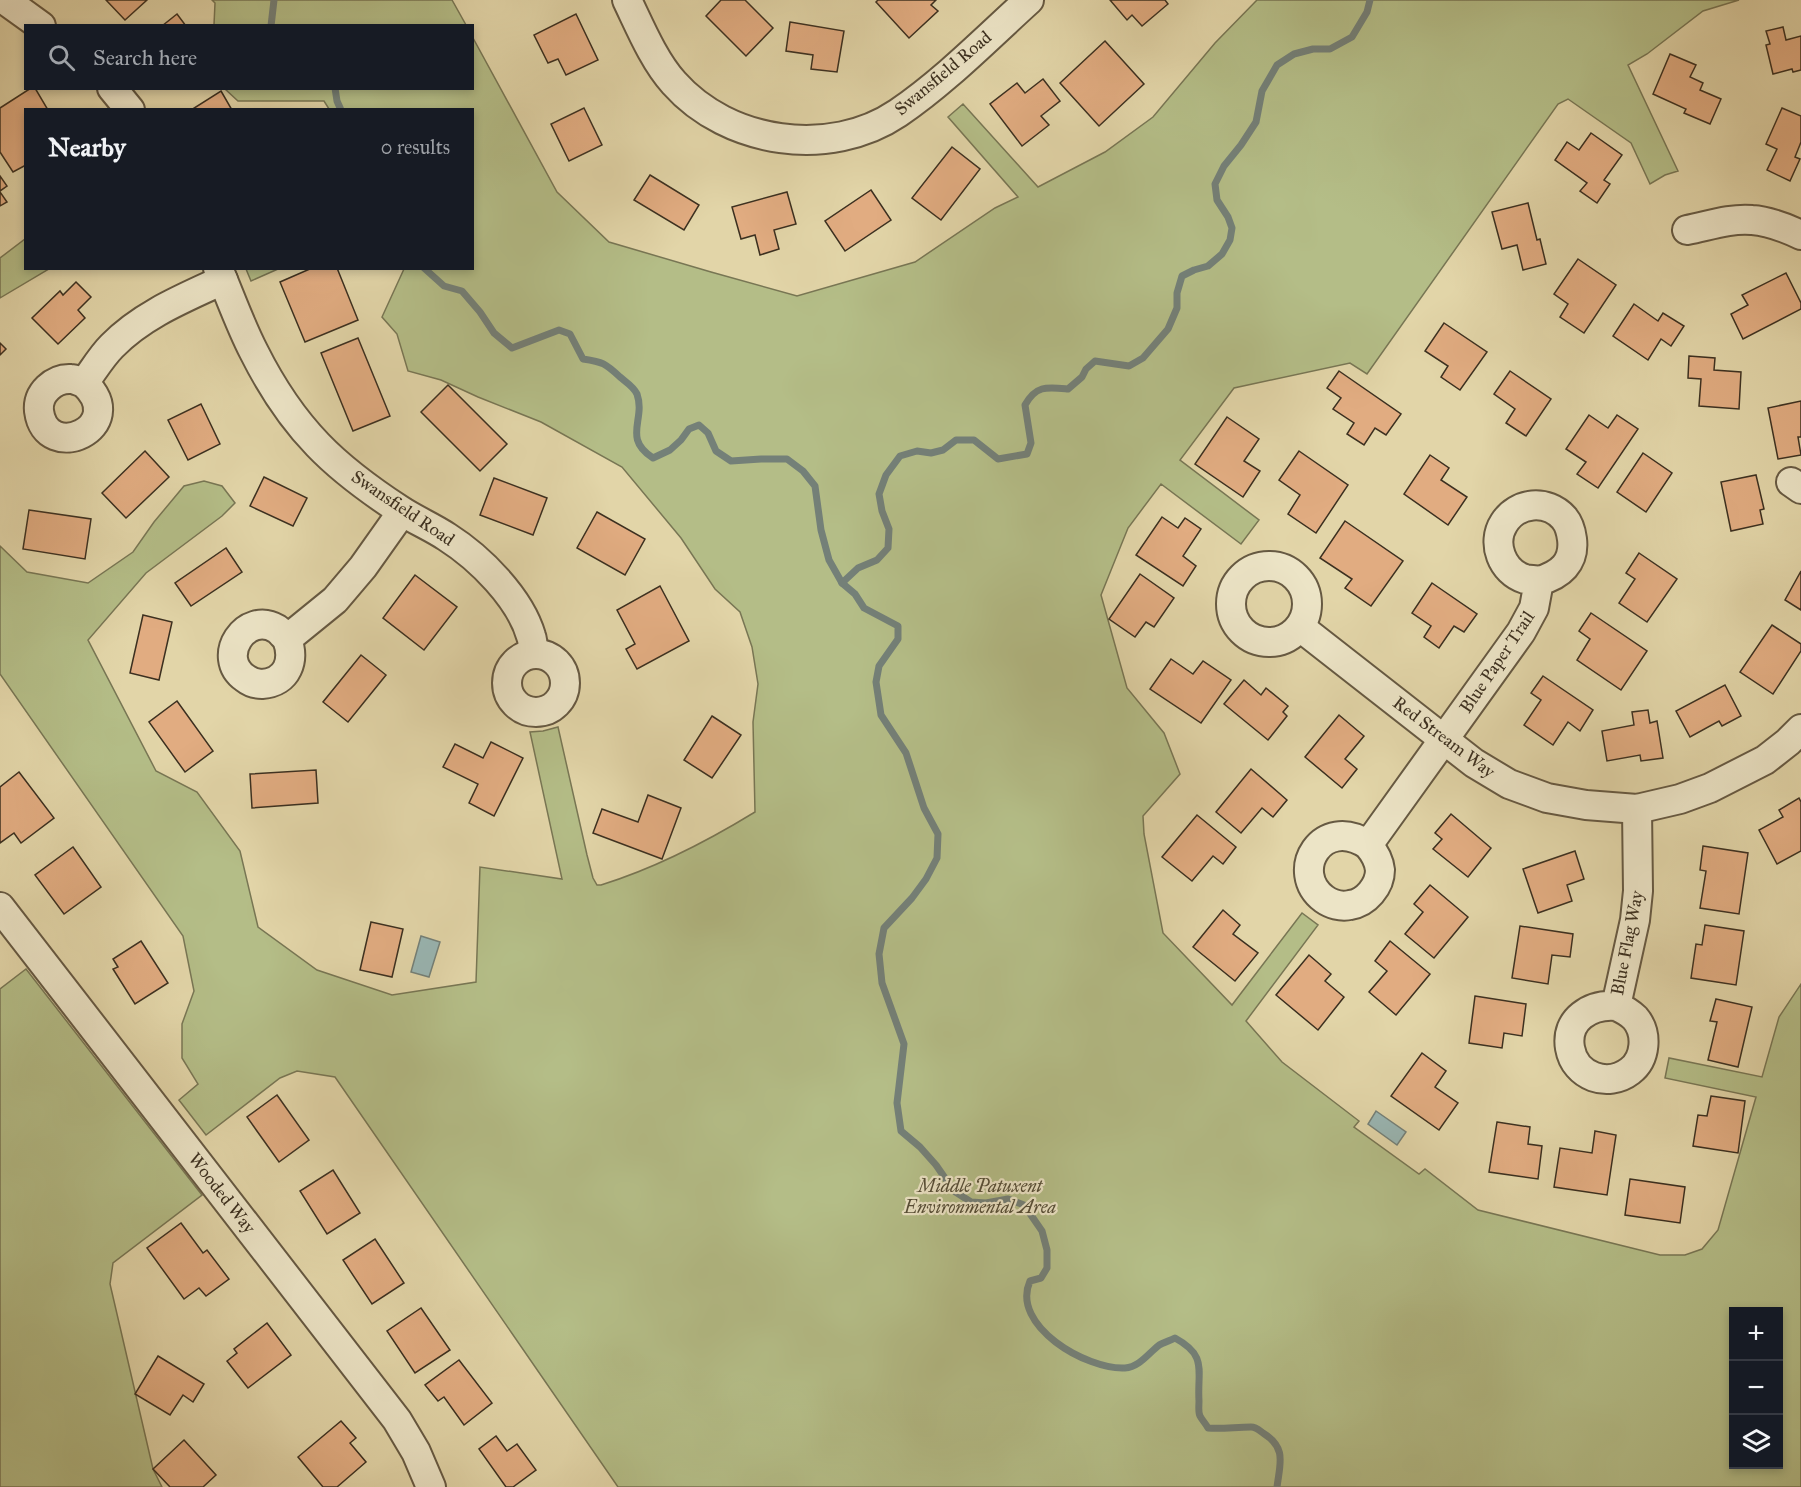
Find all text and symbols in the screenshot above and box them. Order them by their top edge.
search box [24,24,474,90]
street label: Swansfield Road [890,26,996,120]
icon: search [45,41,78,74]
text: Search here [93,44,197,71]
text: Nearby [48,131,126,163]
text: 0 results [381,135,450,159]
street label: Swansfield Road [347,465,459,551]
street label: Blue Paper Trail [1455,607,1539,717]
street label: Red Stream Way [1388,691,1500,783]
street label: Blue Flag Way [1606,888,1649,997]
street label: Wooded Way [184,1148,261,1238]
park label: Middle Patuxent Environmental Area [903,1175,1056,1218]
map controls [1729,1307,1783,1469]
button: + [1729,1307,1783,1361]
button: − [1729,1361,1783,1415]
button: layers [1729,1415,1783,1469]

